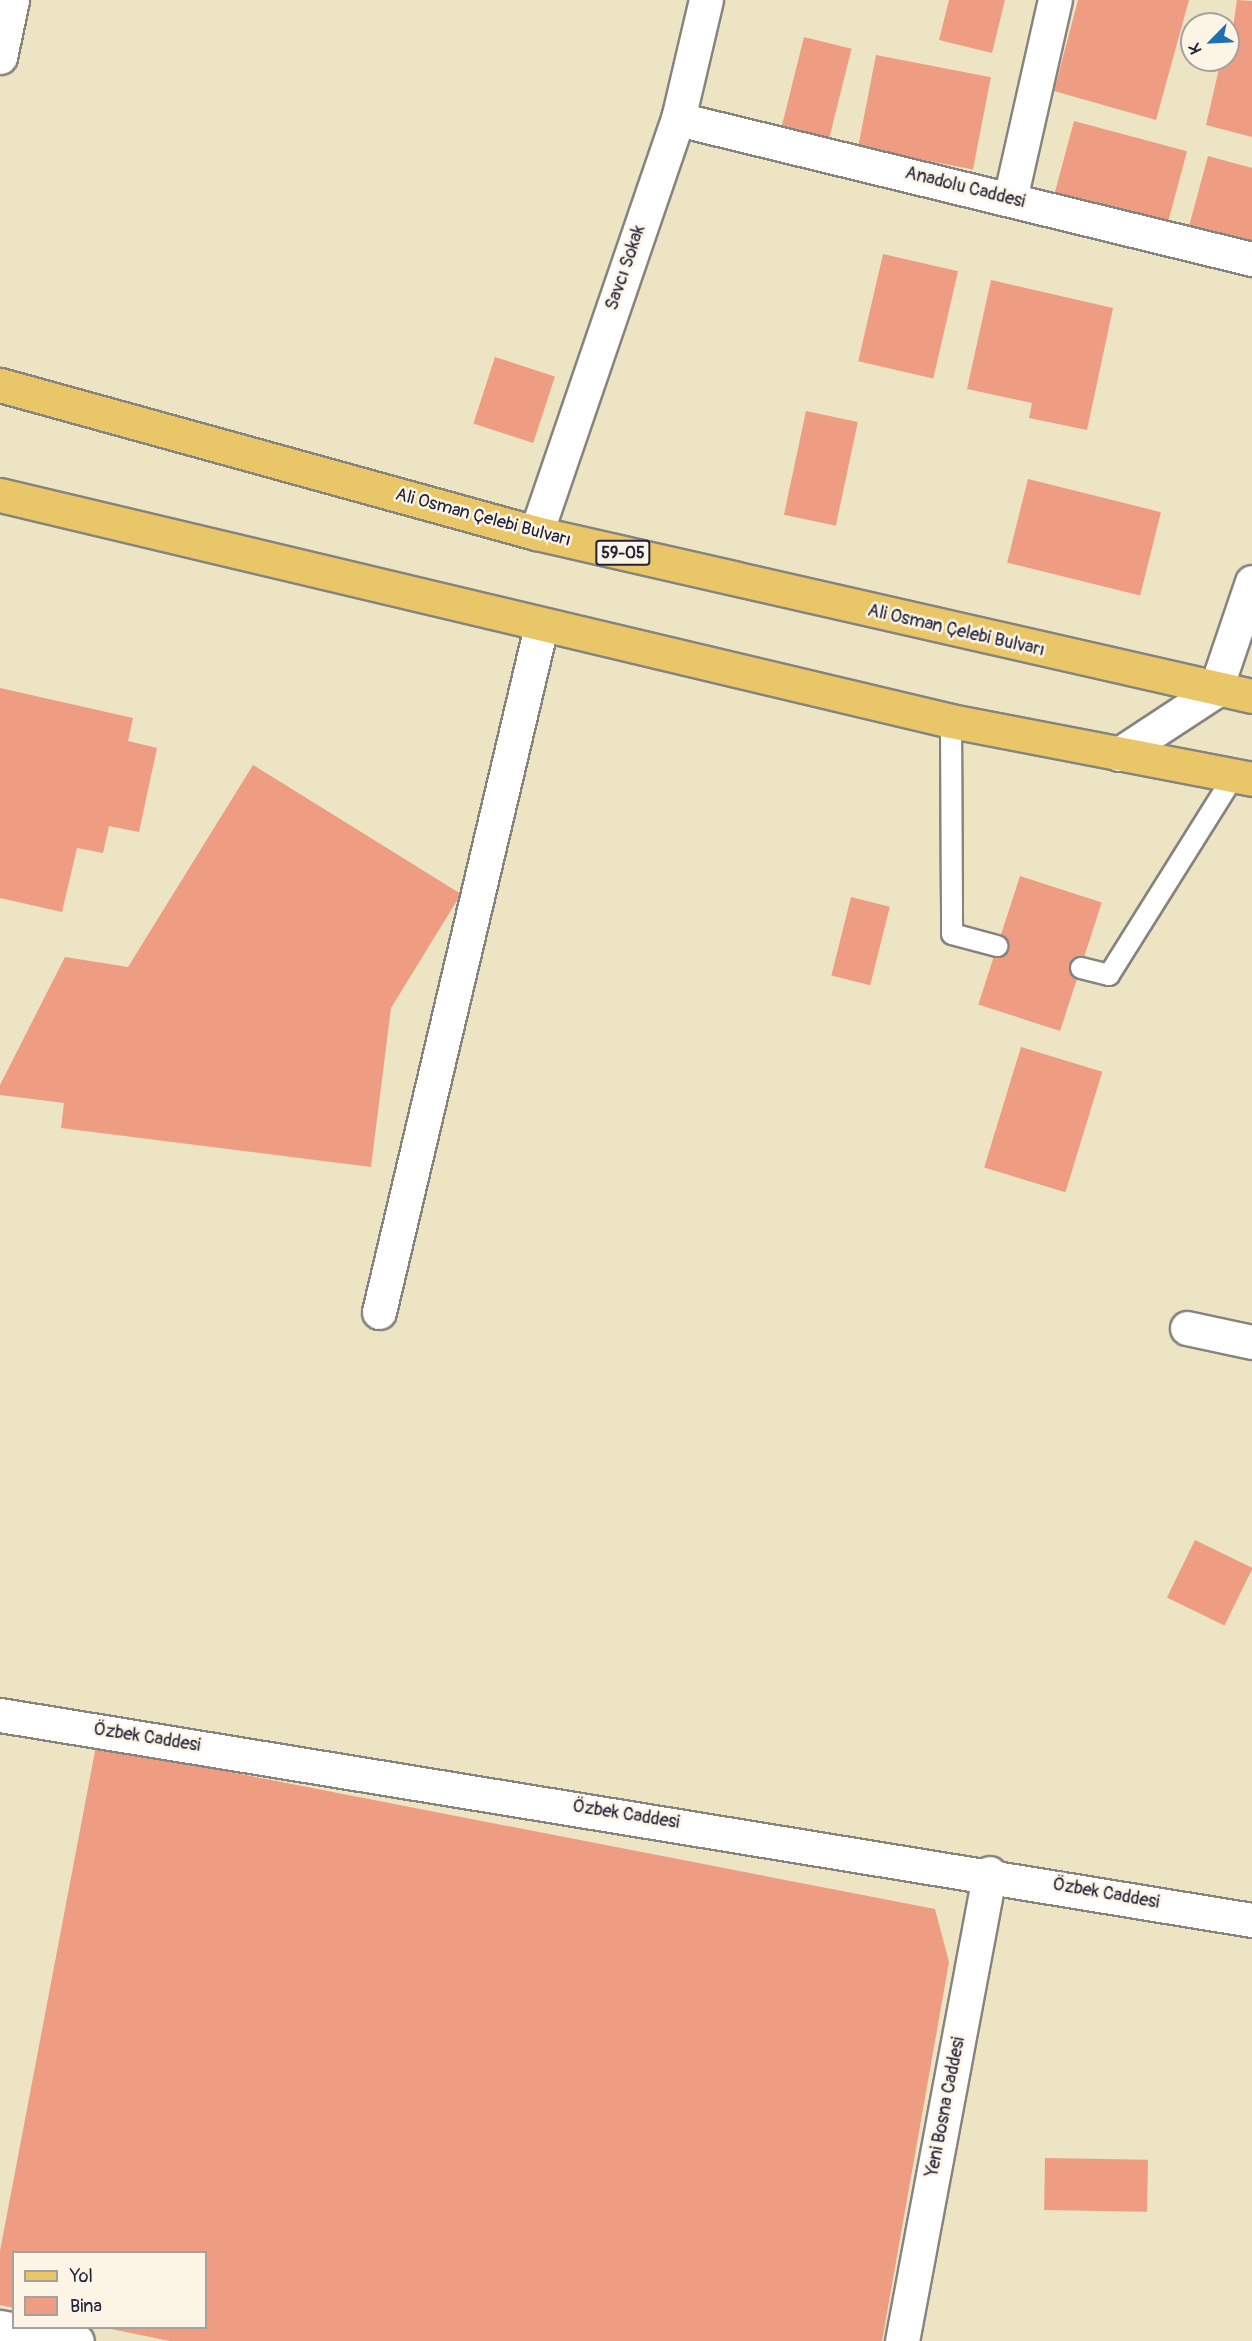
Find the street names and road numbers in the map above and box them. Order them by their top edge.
street label: Anadolu Caddesi [903,163,1027,213]
street label: Savcı Sokak [601,223,651,313]
street label: Ali Osman Çelebi Bulvarı [393,484,573,552]
road number: 59-05 [594,540,652,566]
street label: Ali Osman Çelebi Bulvarı [865,600,1047,662]
street label: Özbek Caddesi [92,1719,202,1757]
street label: Özbek Caddesi [571,1796,681,1834]
street label: Özbek Caddesi [1051,1874,1161,1914]
street label: Yeni Bosna Caddesi [922,2035,970,2179]

